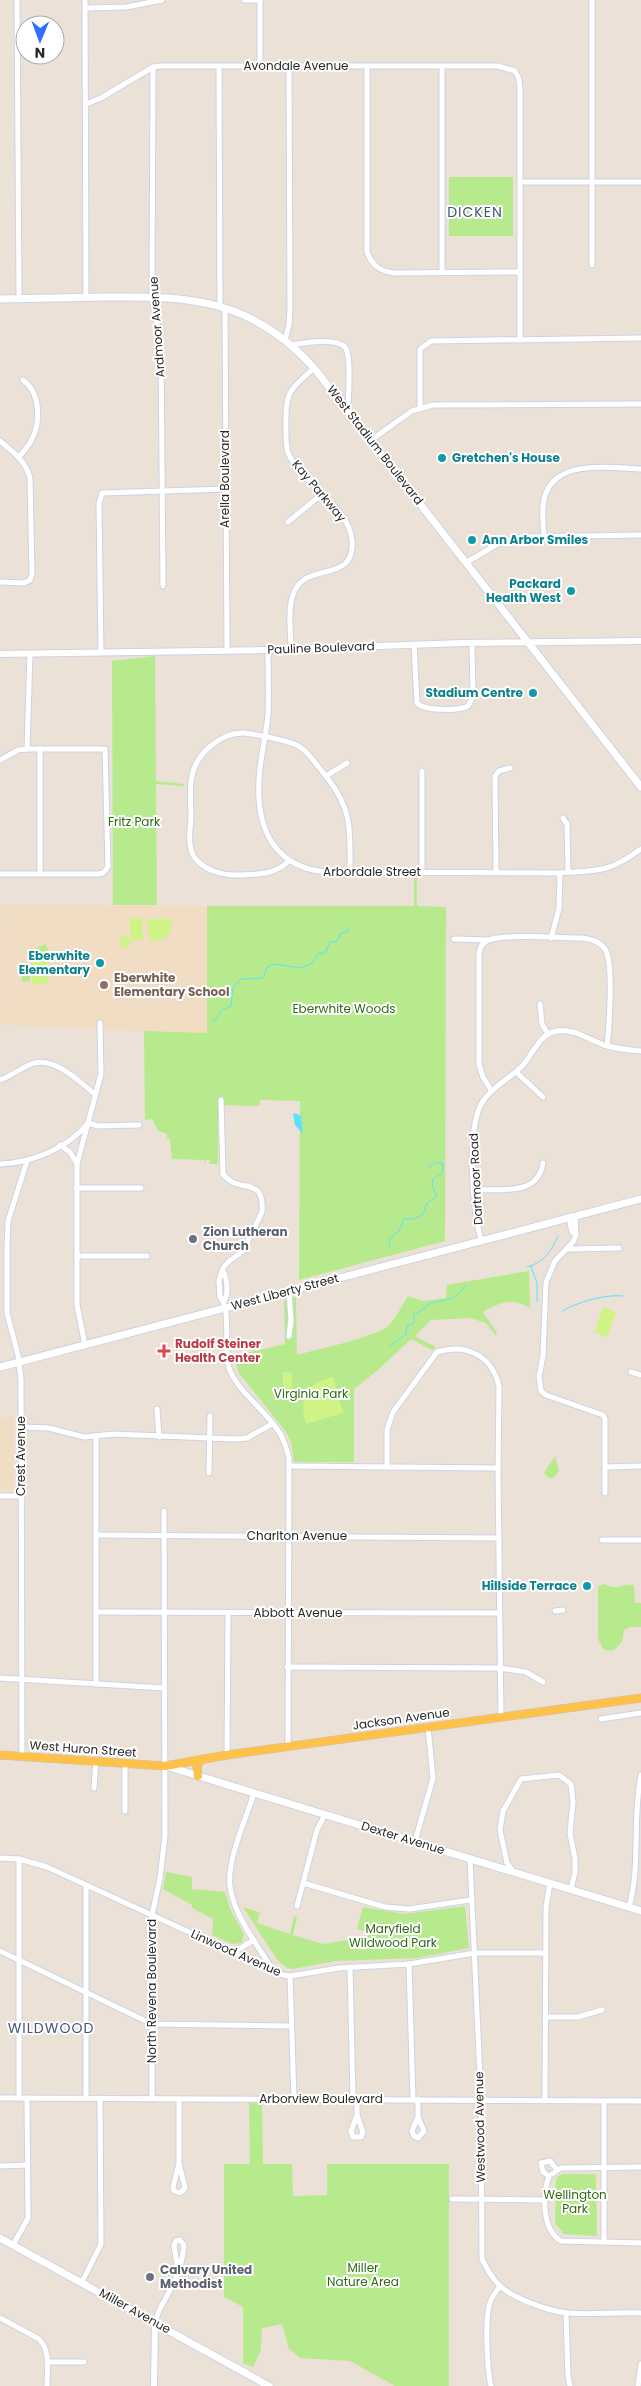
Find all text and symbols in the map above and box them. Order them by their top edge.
north arrow [15,15,65,65]
text: N [34,43,45,63]
street label: Avondale Avenue [243,57,349,74]
district label: DICKEN [447,202,503,222]
street label: Ardmoor Avenue [144,276,169,378]
street label: West Stadium Boulevard [323,381,427,508]
street label: Arella Boulevard [216,430,233,528]
place label: Gretchen's House [452,449,560,466]
marker: Gretchen's House [436,452,448,464]
street label: Kay Parkway [289,456,350,525]
place label: Ann Arbor Smiles [482,531,589,548]
marker: Ann Arbor Smiles [466,534,478,546]
place label: Packard Health West [486,575,561,606]
marker: Packard Health West [565,585,577,597]
street label: Pauline Boulevard [267,637,375,658]
place label: Stadium Centre [426,684,524,701]
marker: Stadium Centre [527,687,539,699]
park label: Fritz Park [108,813,161,830]
street label: Arbordale Street [323,863,421,880]
place label: Eberwhite Elementary [19,947,91,978]
marker: Eberwhite Elementary [94,957,106,969]
place label: Eberwhite Elementary School [114,969,229,1000]
marker: Eberwhite Elementary School [98,979,110,991]
park label: Eberwhite Woods [292,1000,396,1017]
street label: Dartmoor Road [465,1133,486,1225]
place label: Zion Lutheran Church [203,1223,288,1254]
marker: Zion Lutheran Church [187,1233,199,1245]
street label: West Liberty Street [229,1269,340,1314]
place label: Rudolf Steiner Health Center [175,1335,261,1366]
marker: Rudolf Steiner Health Center [157,1344,171,1358]
park label: Virginia Park [274,1385,349,1402]
street label: Crest Avenue [12,1416,29,1496]
street label: Charlton Avenue [247,1527,347,1544]
place label: Hillside Terrace [482,1577,578,1594]
marker: Hillside Terrace [581,1580,593,1592]
street label: Abbott Avenue [254,1604,343,1621]
street label: Jackson Avenue [351,1703,451,1734]
street label: West Huron Street [29,1736,137,1761]
street label: Dexter Avenue [359,1817,447,1858]
street label: North Revena Boulevard [143,1919,160,2063]
park label: Maryfield Wildwood Park [349,1920,438,1951]
street label: Linwood Avenue [188,1925,284,1980]
district label: WILDWOOD [8,2018,94,2038]
street label: Westwood Avenue [470,2071,489,2183]
street label: Arborview Boulevard [259,2090,383,2107]
park label: Wellington Park [543,2186,607,2217]
park label: Miller Nature Area [327,2259,399,2290]
place label: Calvary United Methodist [160,2261,252,2292]
marker: Calvary United Methodist [144,2271,156,2283]
street label: Miller Avenue [96,2284,174,2337]

